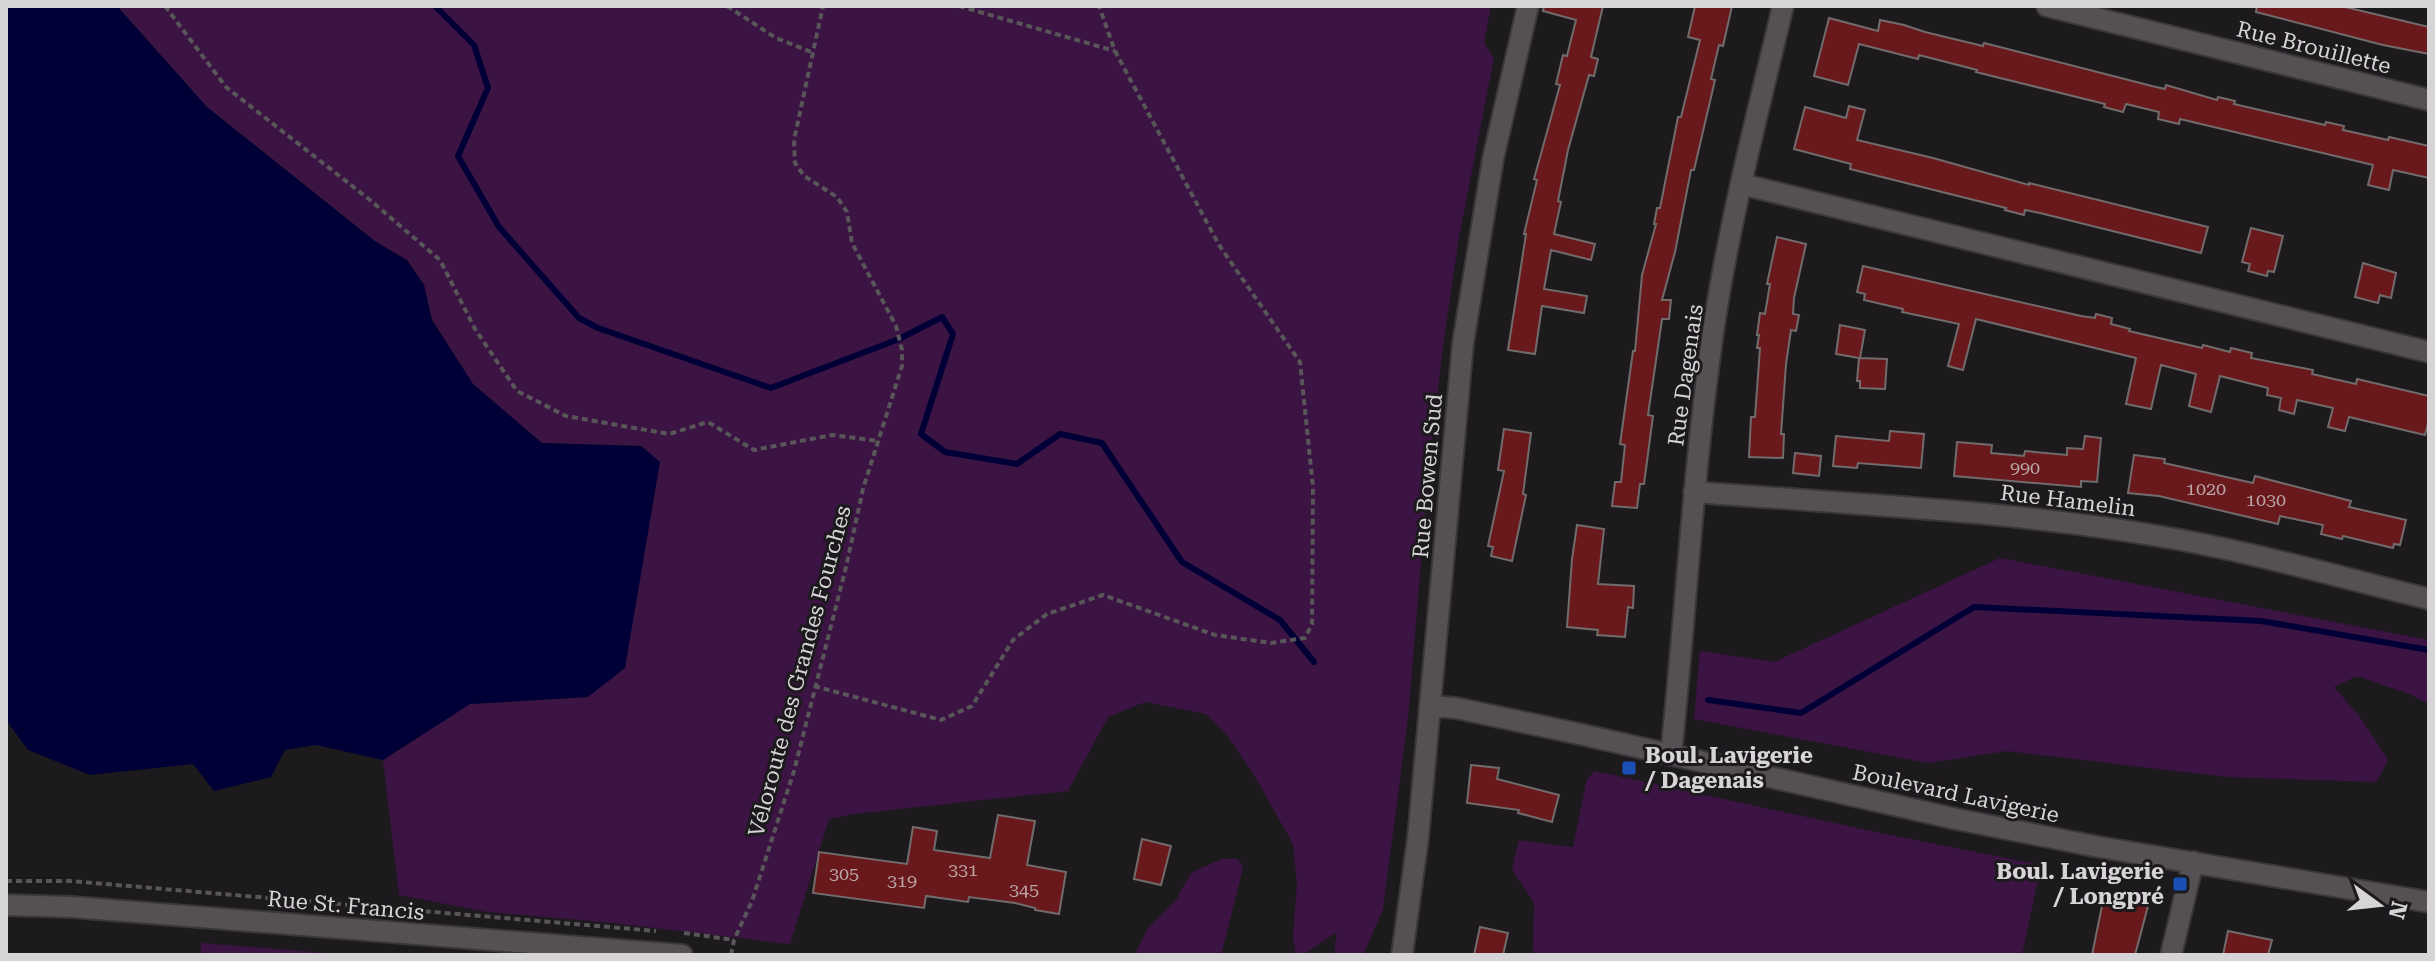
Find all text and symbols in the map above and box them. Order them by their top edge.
street label: Rue Brouillette [2234,16,2394,79]
street label: Rue Dagenais [1663,303,1708,448]
street label: Rue Bowen Sud [1408,393,1447,559]
house number: 990 [2010,457,2040,478]
house number: 1020 [2186,478,2226,499]
street label: Rue Hamelin [1999,480,2137,521]
house number: 1030 [2246,489,2286,510]
street label: Véloroute des Grandes Fourches [743,503,856,839]
place label: Boul. Lavigerie / Dagenais [1644,743,1813,793]
marker: Boul. Lavigerie / Dagenais [1620,759,1638,777]
street label: Boulevard Lavigerie [1850,759,2061,828]
house number: 331 [948,859,978,880]
place label: Boul. Lavigerie / Longpré [1996,859,2164,909]
house number: 305 [829,863,859,884]
north arrow [2339,865,2419,945]
house number: 319 [887,870,917,891]
marker: Boul. Lavigerie / Longpré [2171,875,2189,893]
house number: 345 [1009,879,1039,900]
street label: Rue St. Francis [266,886,425,925]
text: N [2384,899,2412,922]

